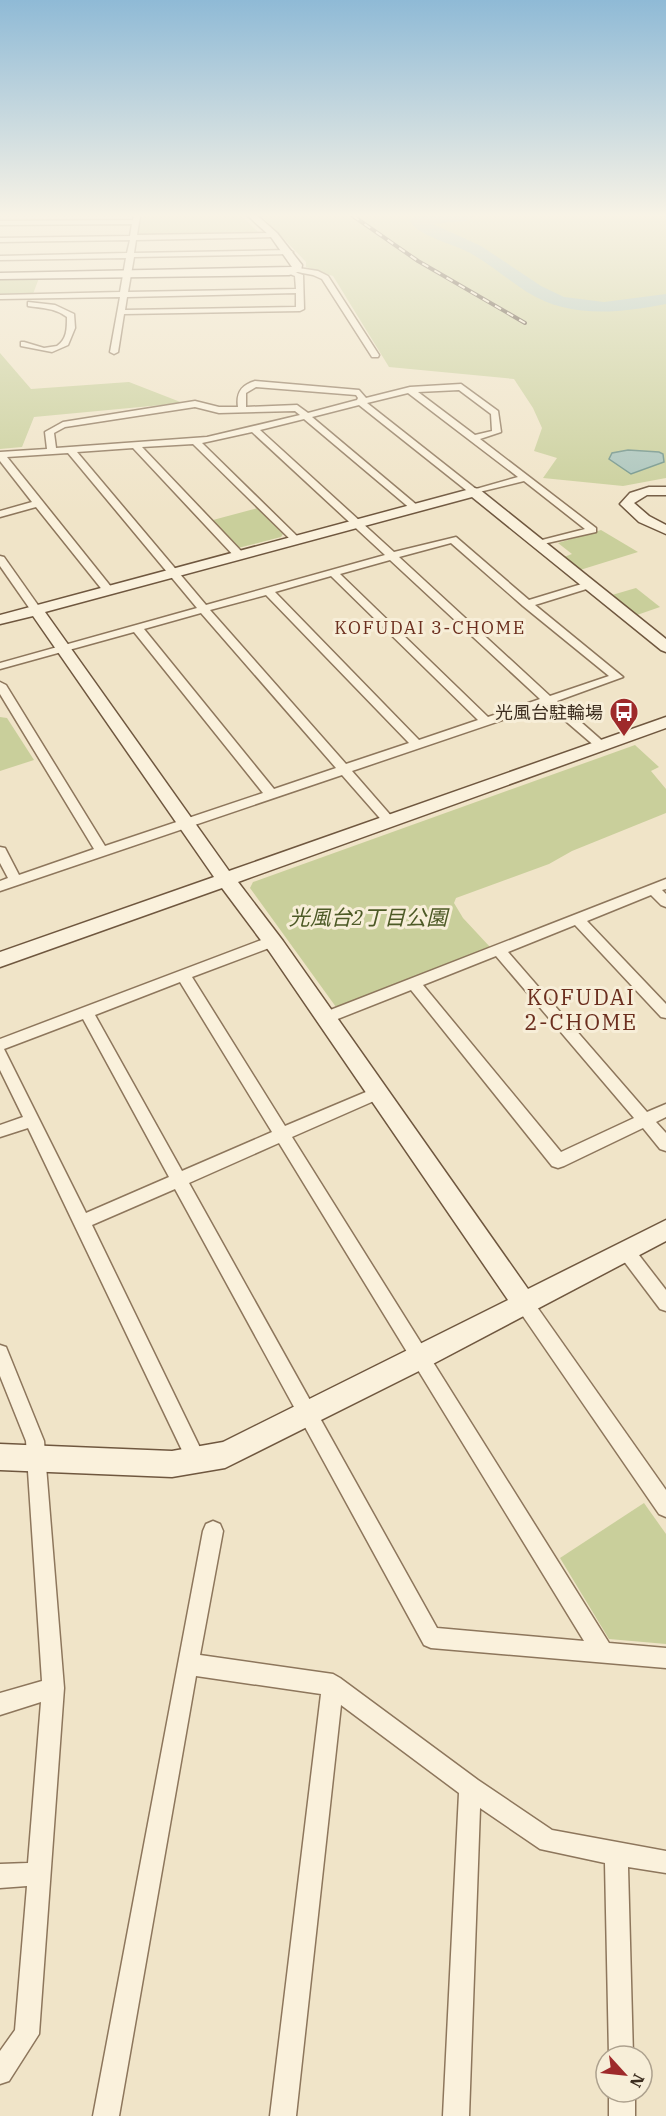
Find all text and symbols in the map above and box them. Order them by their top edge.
district label: KOFUDAI 3-CHOME [334,616,526,639]
bus stop icon: 光風台駐輪場 [608,696,640,738]
place label: 光風台駐輪場 [495,701,603,724]
park label: 光風台2丁目公園 [289,903,450,931]
district label: KOFUDAI 2-CHOME [524,982,638,1036]
north arrow [594,2044,654,2104]
text: N [626,2071,649,2091]

